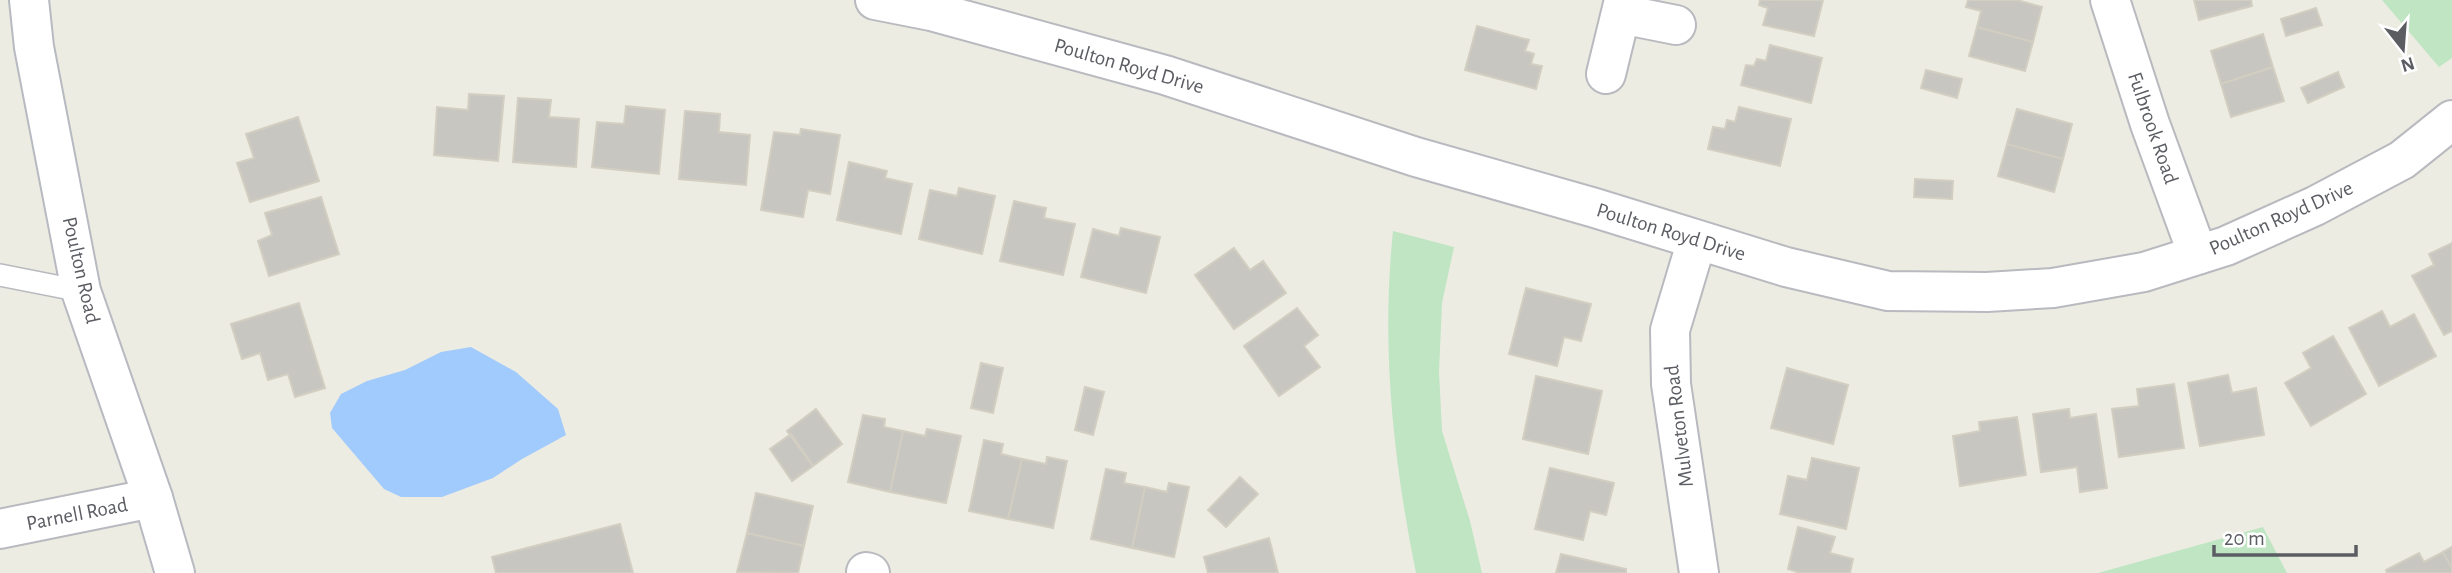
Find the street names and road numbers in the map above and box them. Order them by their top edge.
street label: Poulton Royd Drive [1052,35,1206,97]
street label: Fulbrook Road [2124,69,2182,187]
street label: Poulton Royd Drive [2206,177,2356,259]
street label: Poulton Royd Drive [1594,199,1748,265]
street label: Poulton Road [59,215,103,325]
street label: Mulveton Road [1661,364,1697,488]
street label: Parnell Road [25,494,130,534]

